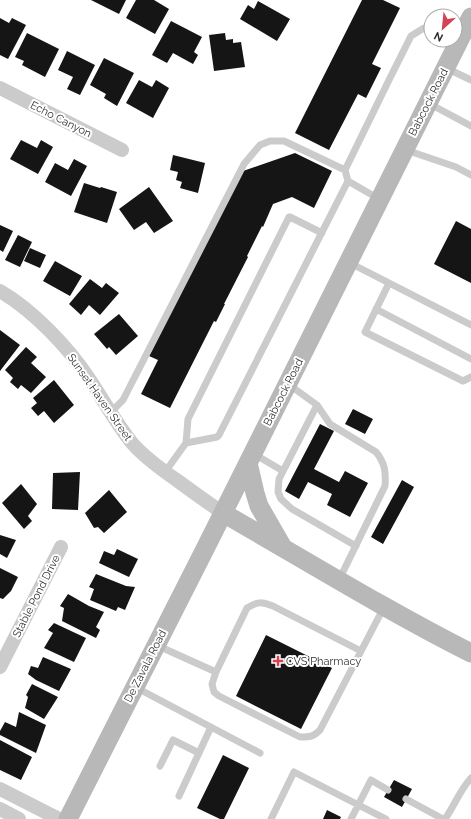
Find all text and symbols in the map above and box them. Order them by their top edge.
north arrow [423,8,463,48]
text: N [432,29,445,44]
street label: Babcock Road [406,66,451,138]
street label: Echo Canyon [28,98,94,140]
street label: Sunset Haven Street [65,351,135,444]
street label: Babcock Road [261,356,306,428]
street label: Stable Pond Drive [10,552,63,640]
street label: De Zavala Road [122,628,169,705]
place label: CVS Pharmacy [286,655,361,668]
marker: CVS Pharmacy [273,656,283,666]

